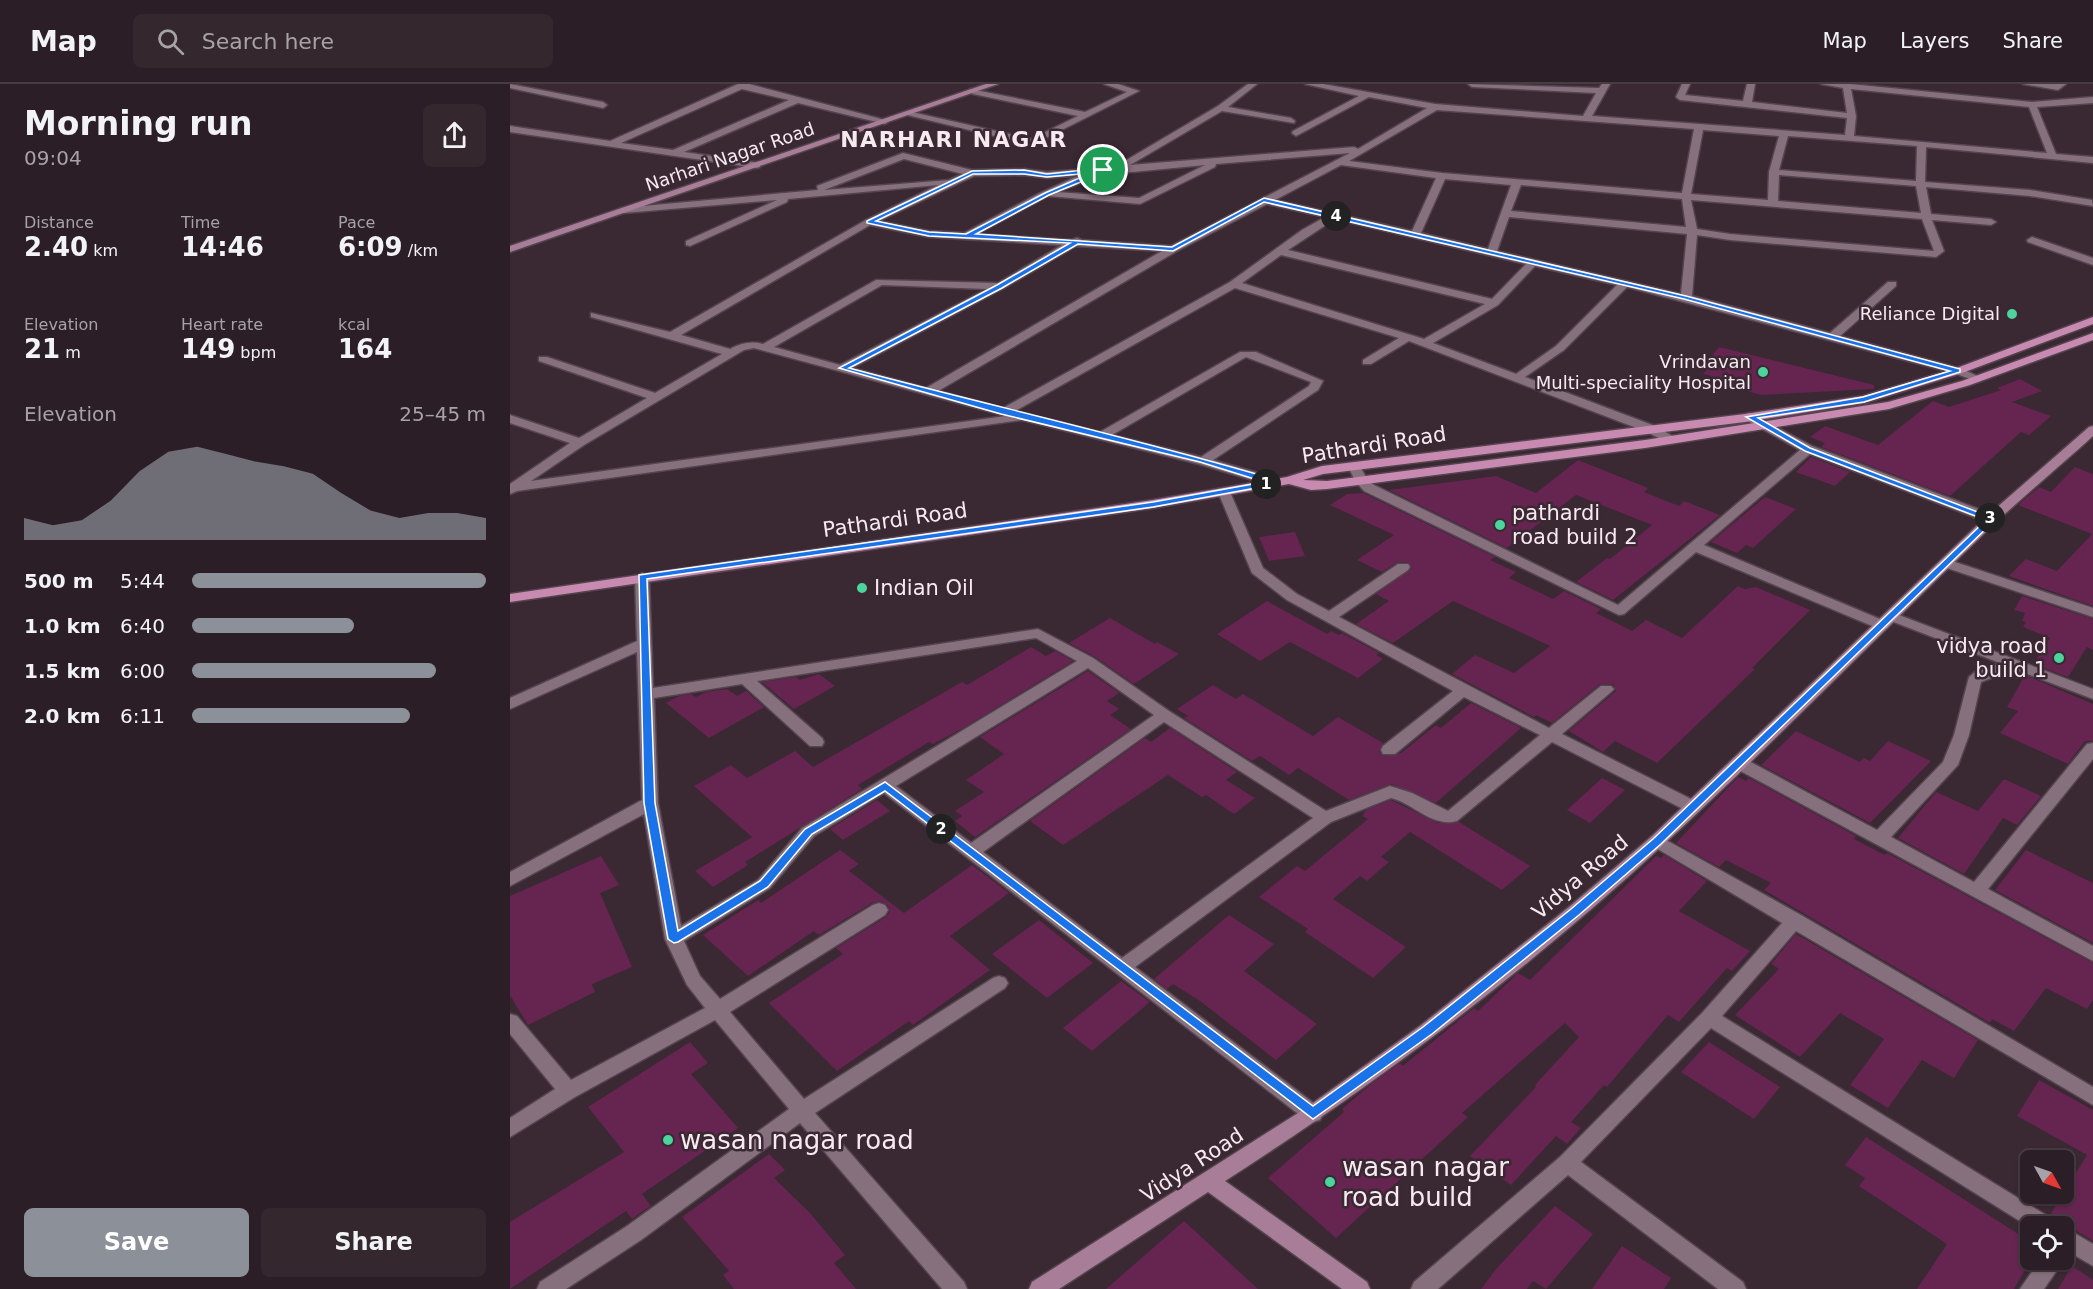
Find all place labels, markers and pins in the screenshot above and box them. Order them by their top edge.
pin [1077,144,1128,195]
pin: 4 [1321,201,1351,231]
place label: Reliance Digital [1860,303,2000,324]
marker: Reliance Digital [2005,307,2019,321]
place label: Vrindavan Multi-speciality Hospital [1536,351,1751,393]
marker: Vrindavan Multi-speciality Hospital [1756,365,1770,379]
pin: 1 [1251,469,1281,499]
place label: pathardi road build 2 [1512,501,1638,549]
pin: 3 [1975,503,2005,533]
marker: pathardi road build 2 [1493,518,1507,532]
place label: Indian Oil [874,576,974,600]
marker: Indian Oil [855,581,869,595]
place label: vidya road build 1 [1936,634,2047,682]
marker: vidya road build 1 [2052,651,2066,665]
pin: 2 [926,814,956,844]
place label: wasan nagar road [680,1125,914,1155]
marker: wasan nagar road [661,1133,675,1147]
place label: wasan nagar road build [1342,1152,1509,1212]
marker: wasan nagar road build [1323,1175,1337,1189]

